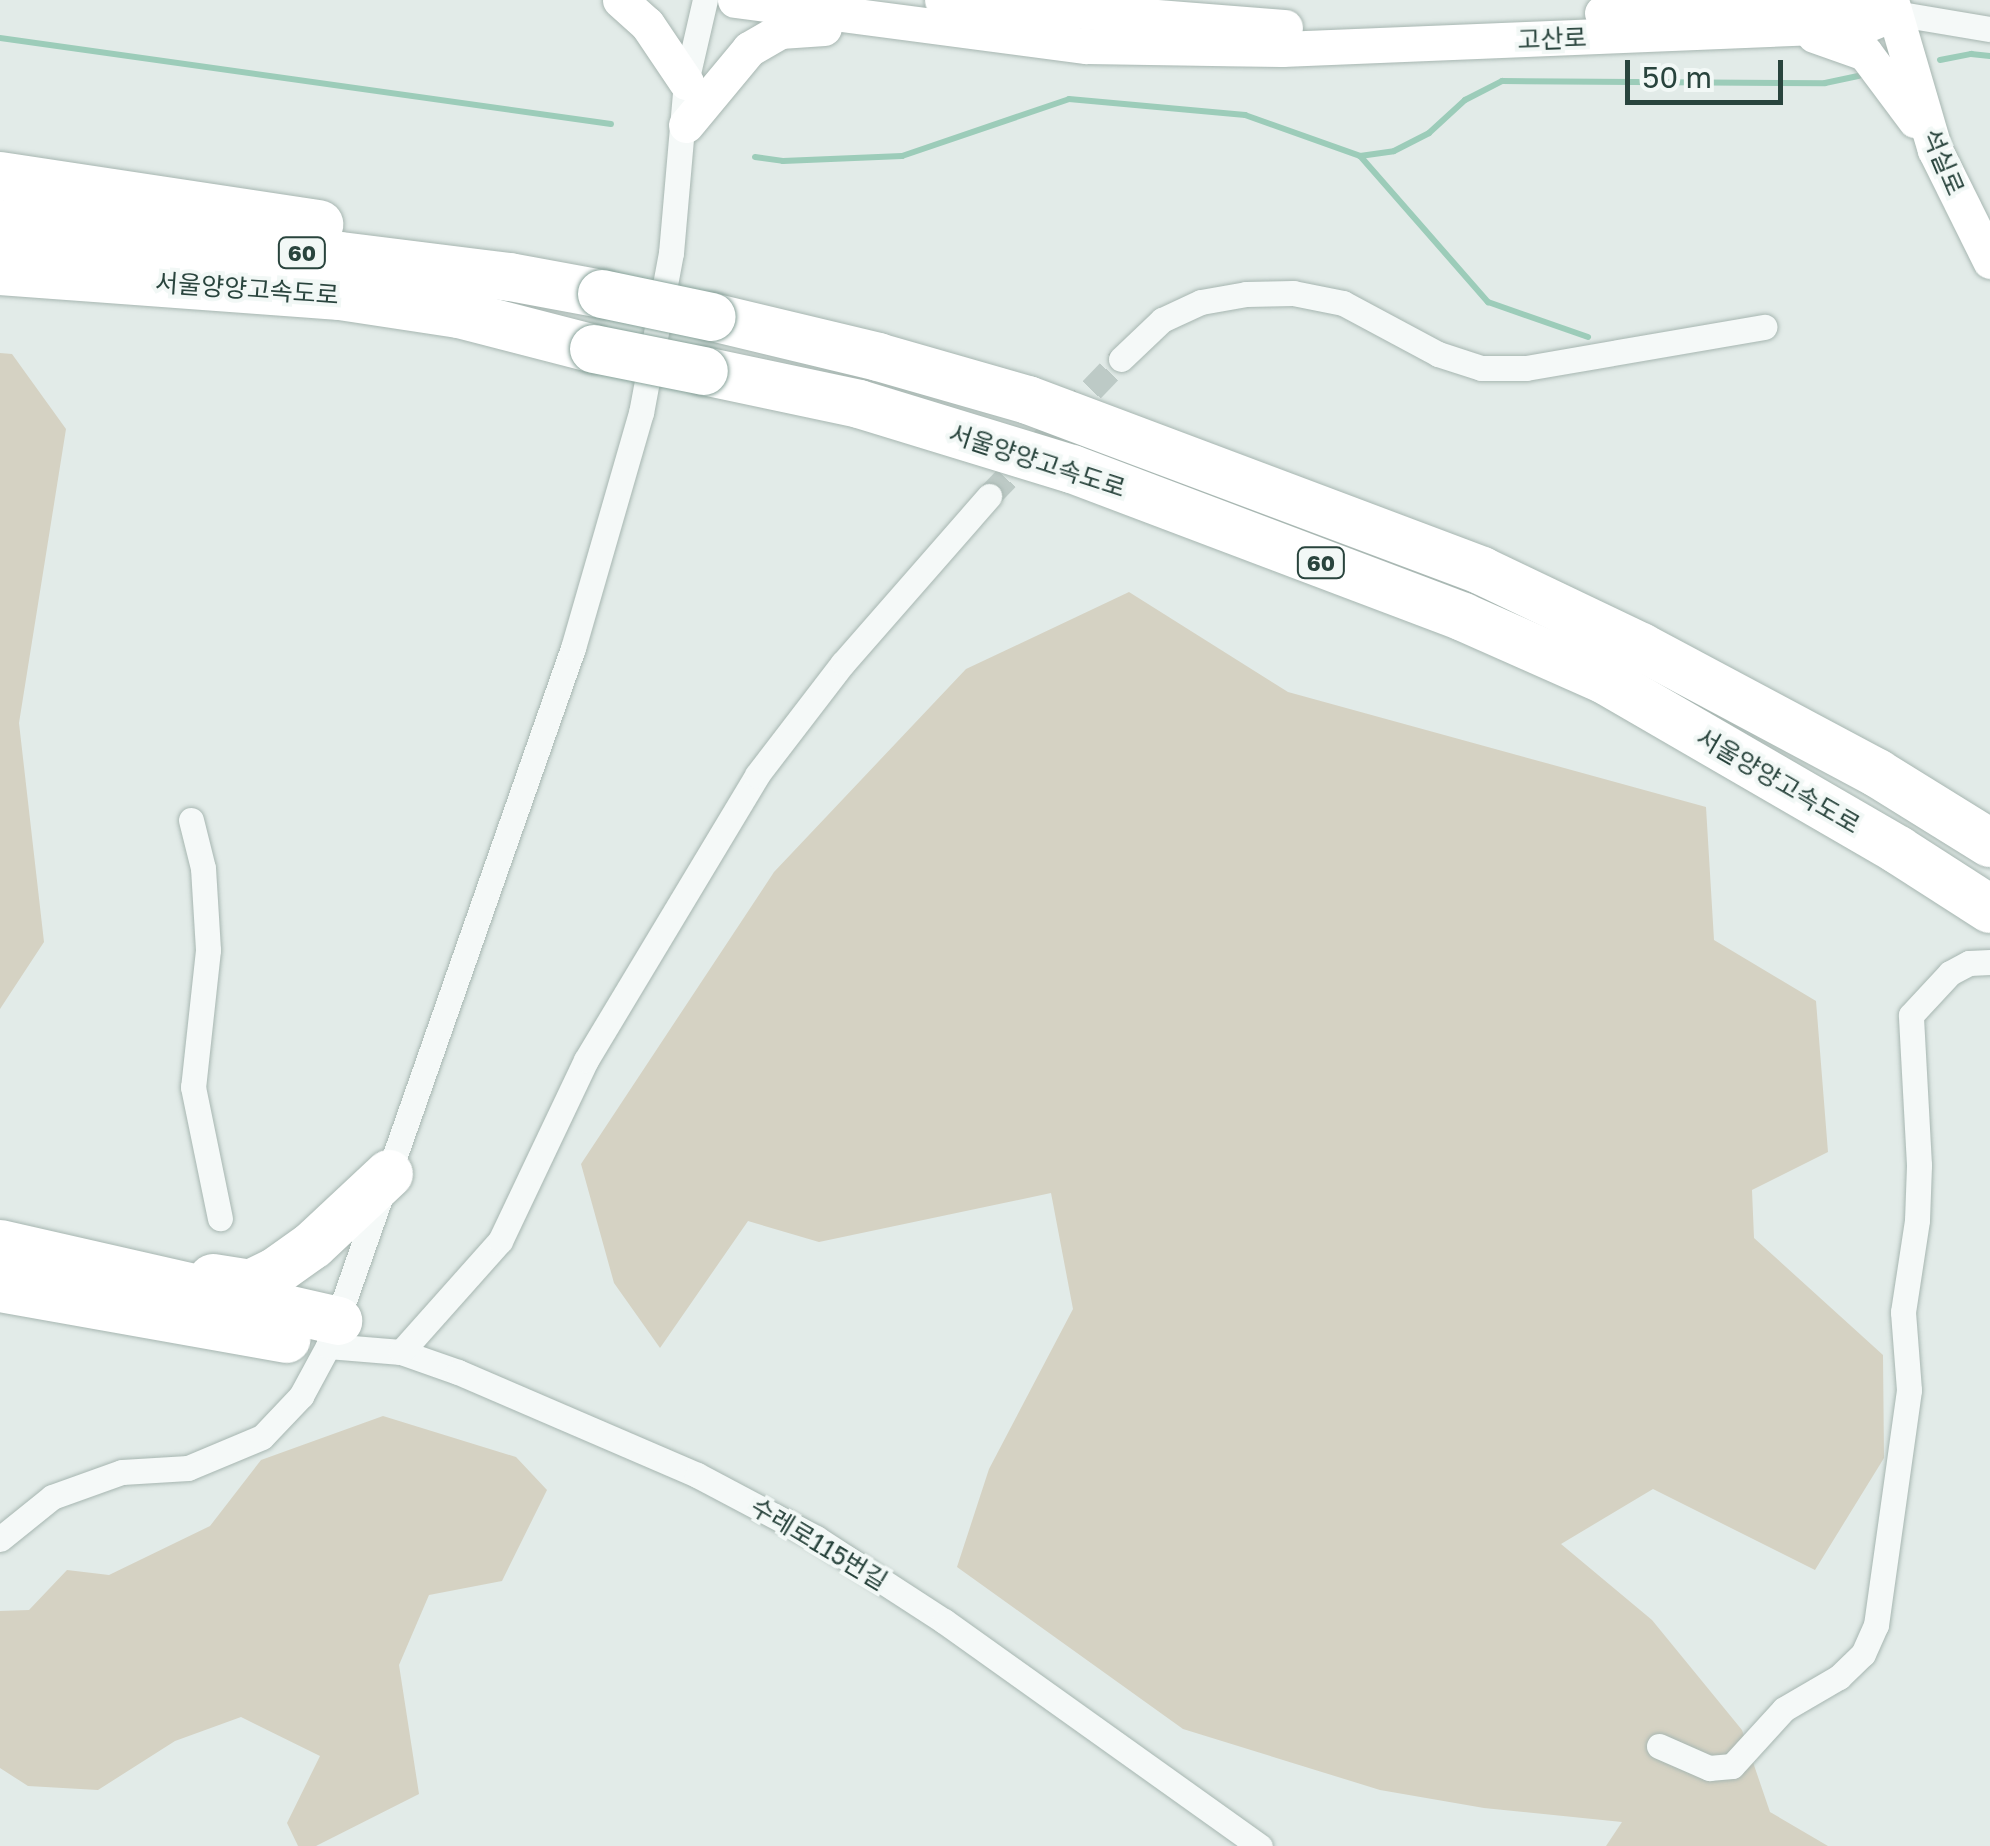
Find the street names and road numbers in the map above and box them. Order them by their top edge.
street label: 고산로 [1517,23,1587,55]
street label: 석실로 [1916,124,1970,200]
road number: 60 [277,236,327,270]
street label: 서울양양고속도로 [154,268,340,310]
street label: 서울양양고속도로 [945,418,1129,504]
road number: 60 [1296,546,1346,580]
street label: 서울양양고속도로 [1691,722,1865,840]
street label: 수레로115번길 [745,1492,893,1596]

